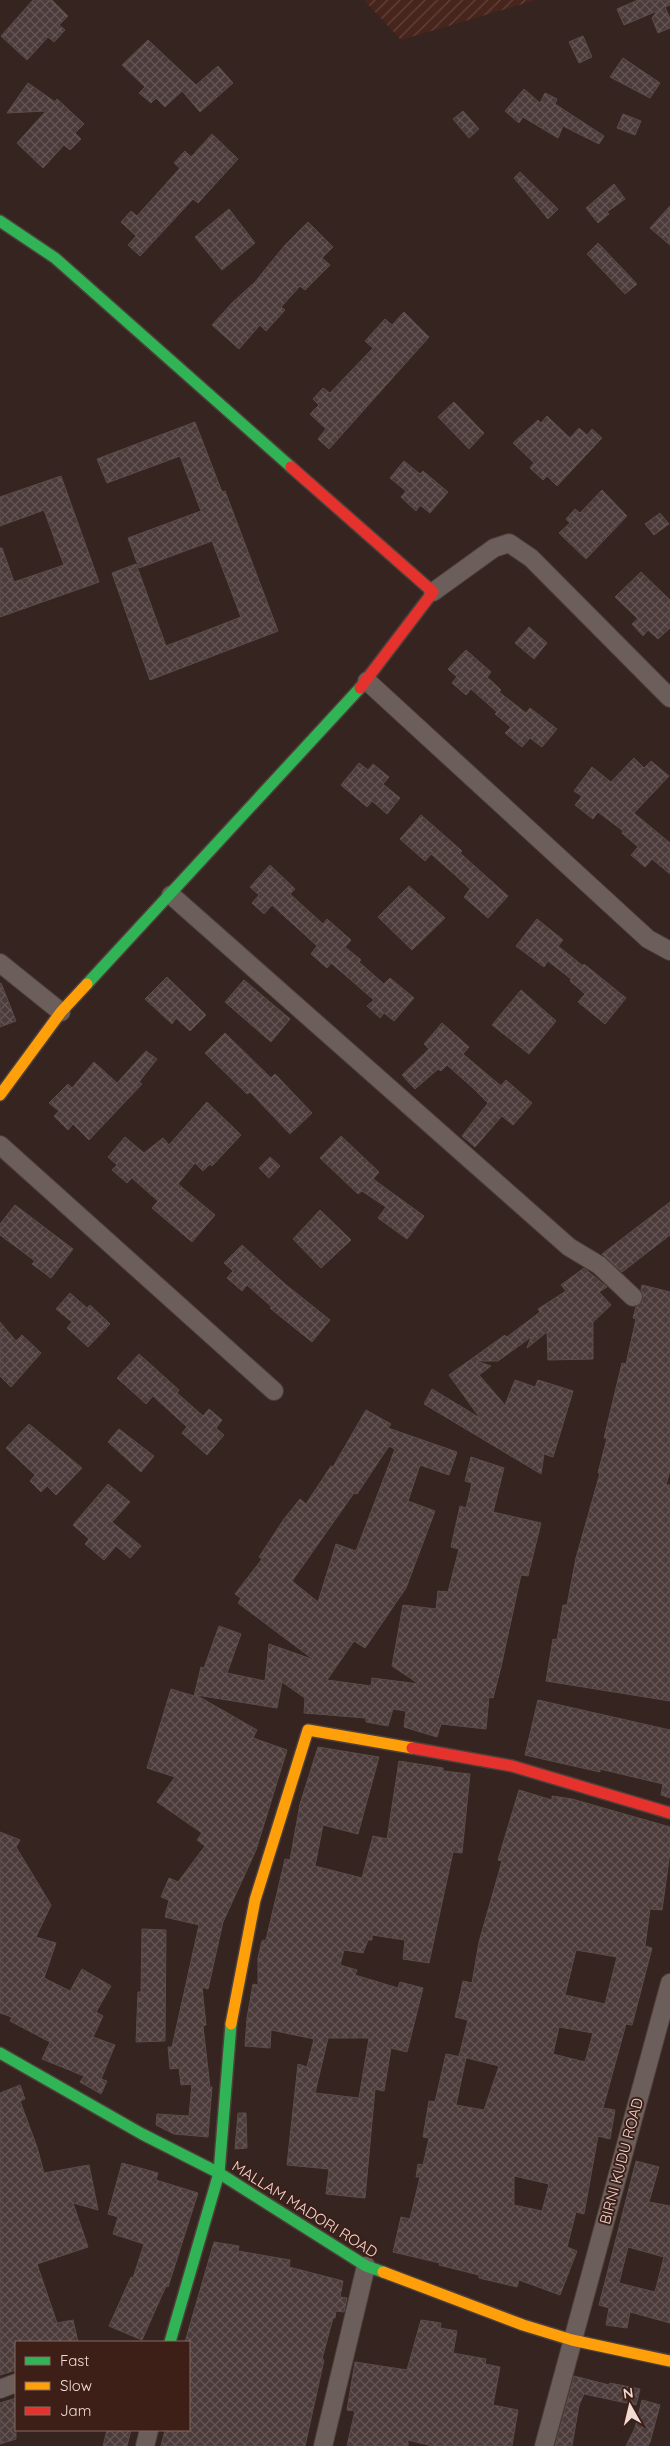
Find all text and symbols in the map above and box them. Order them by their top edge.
street label: BIRNI KUDU ROAD [595,2095,647,2226]
street label: MALLAM MADORI ROAD [229,2156,382,2262]
legend [15,2341,190,2431]
text: Fast [60,2351,89,2370]
text: Slow [60,2376,92,2395]
north arrow [605,2381,655,2431]
text: N [622,2383,635,2403]
text: Jam [60,2401,91,2420]

